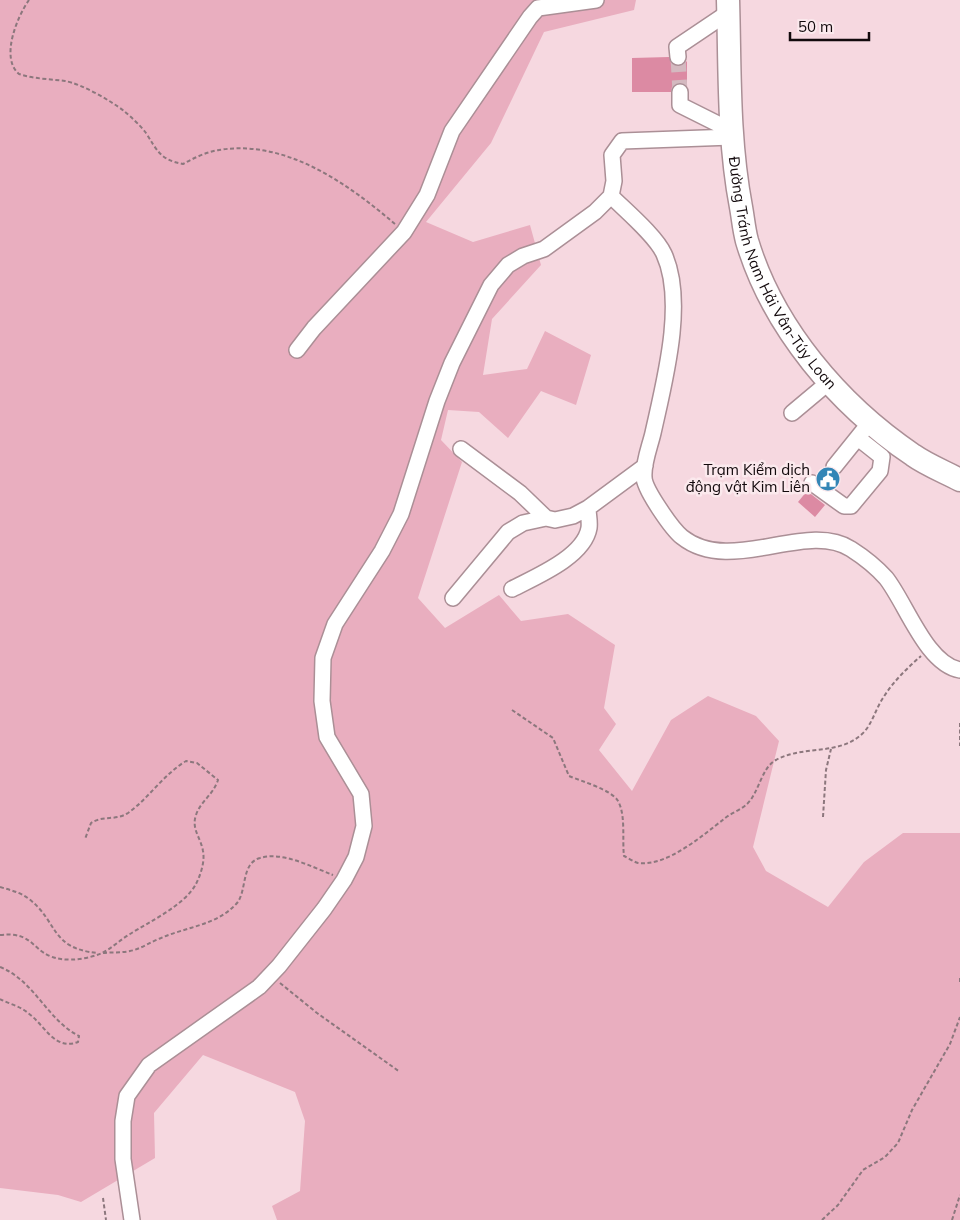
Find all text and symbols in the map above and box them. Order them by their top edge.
scale bar [790,10,869,42]
text: 50 m [798,17,833,36]
street label: Đường Tránh Nam Hải Vân-Túy Loan [725,156,841,393]
place label: Trạm Kiểm dịch động vật Kim Liên [686,460,810,496]
public building icon: Trạm Kiểm dịch động vật Kim Liên [815,466,841,492]

